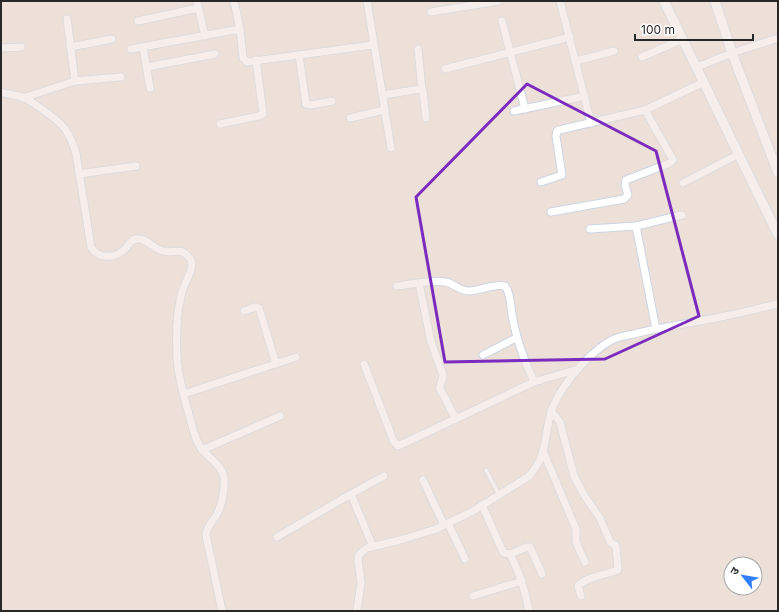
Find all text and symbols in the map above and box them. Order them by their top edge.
scale bar [635,16,753,42]
text: 100 m [641,22,675,37]
north arrow [723,556,763,596]
text: उ [727,564,742,577]

